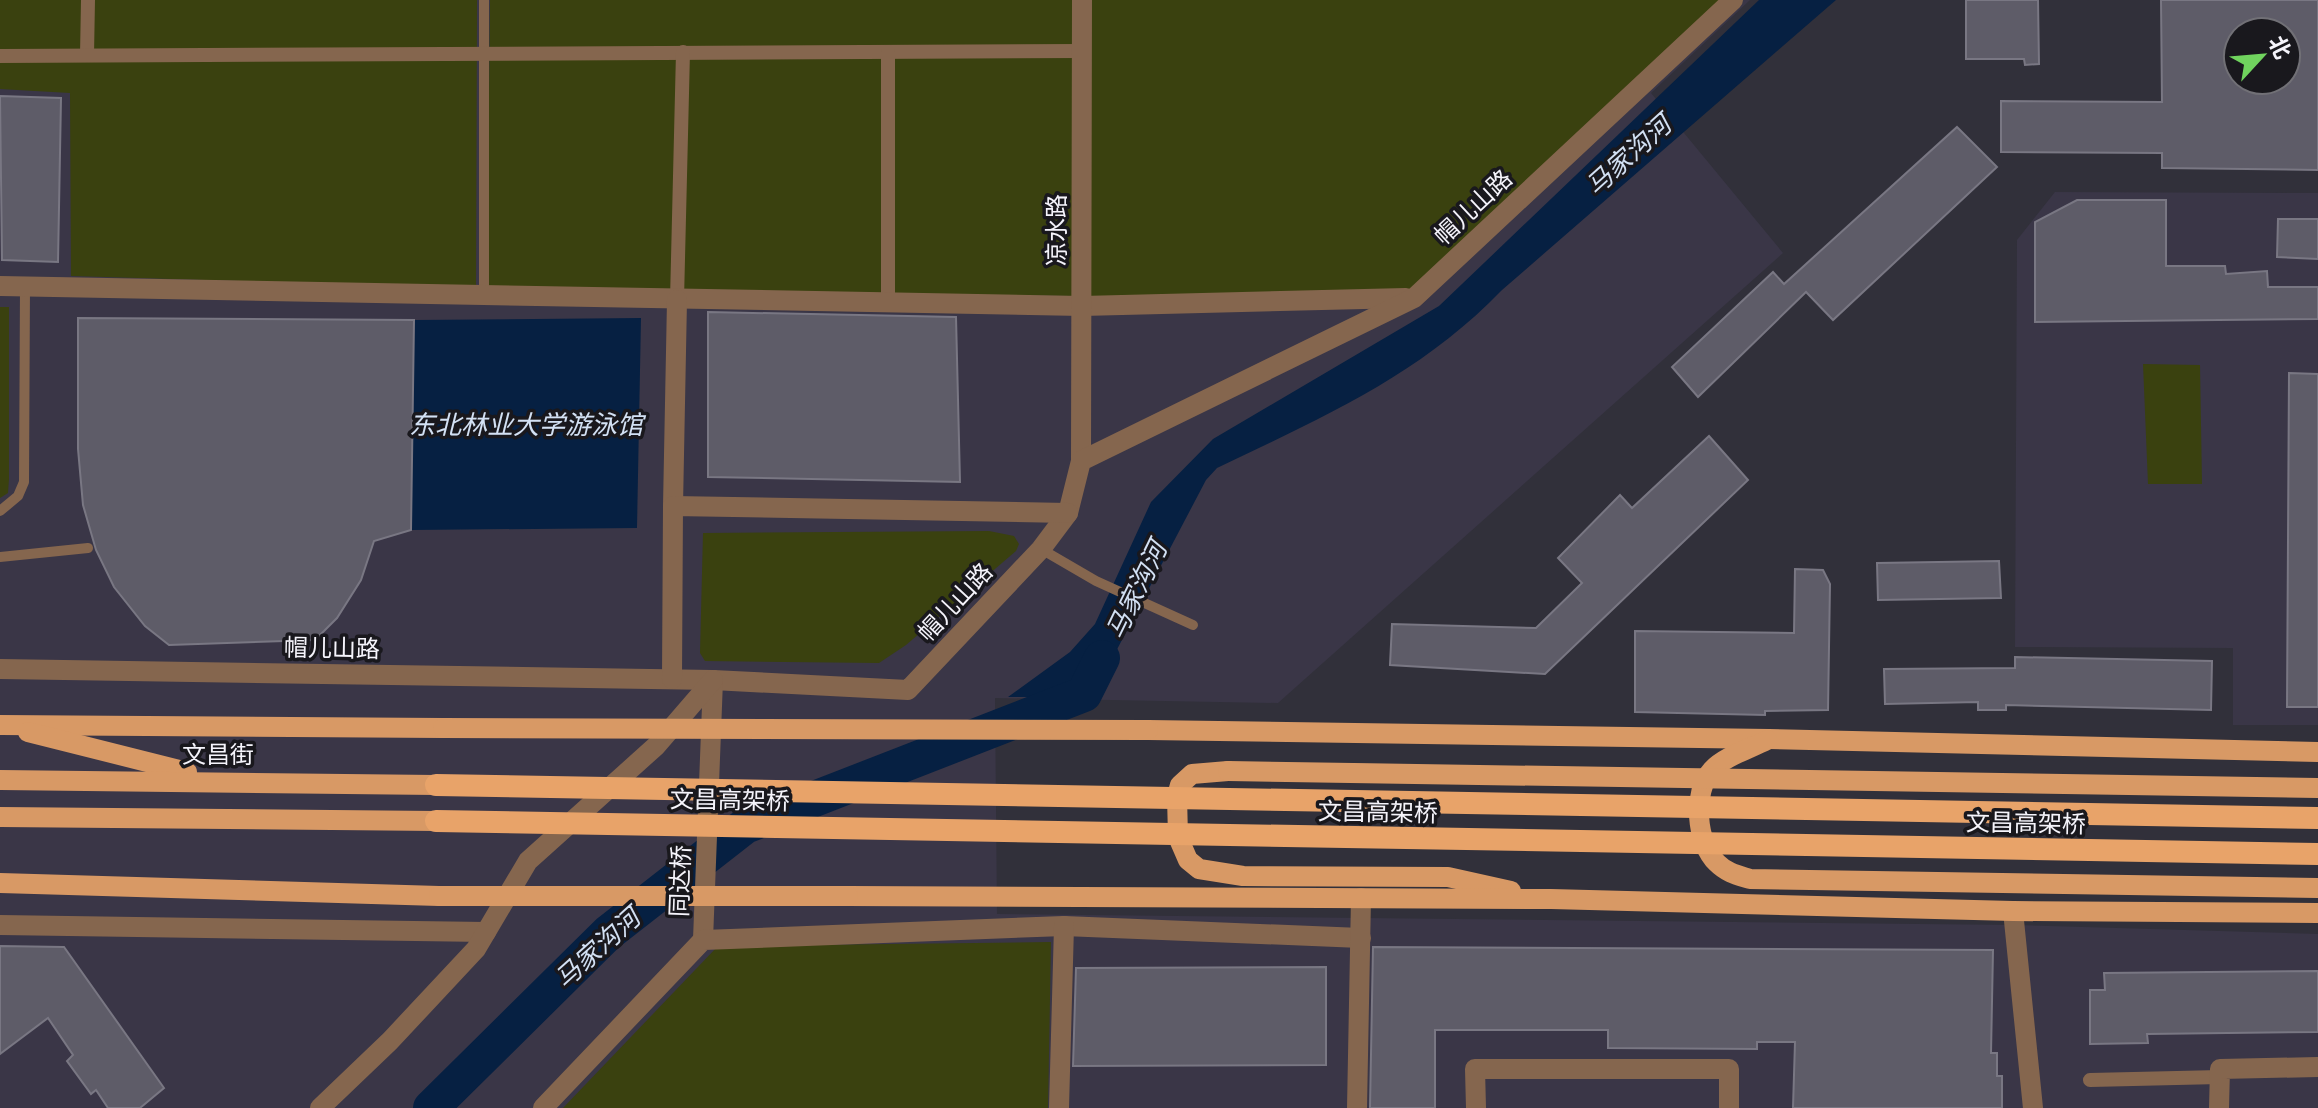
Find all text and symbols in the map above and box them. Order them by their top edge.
north arrow [2222,16,2302,96]
text: 北 [2263,31,2297,63]
water label: 马家沟河 [1578,105,1681,202]
street label: 帽儿山路 [1427,163,1519,251]
street label: 凉水路 [1041,194,1072,266]
water label: 东北林业大学游泳馆 [409,408,647,441]
water label: 马家沟河 [1098,532,1176,644]
street label: 帽儿山路 [911,556,999,648]
street label: 帽儿山路 [284,632,380,664]
street label: 文昌街 [182,739,254,770]
street label: 文昌高架桥 [670,783,790,817]
street label: 文昌高架桥 [1318,795,1438,829]
street label: 文昌高架桥 [1966,806,2086,840]
street label: 同达桥 [663,844,697,918]
water label: 马家沟河 [547,898,650,995]

